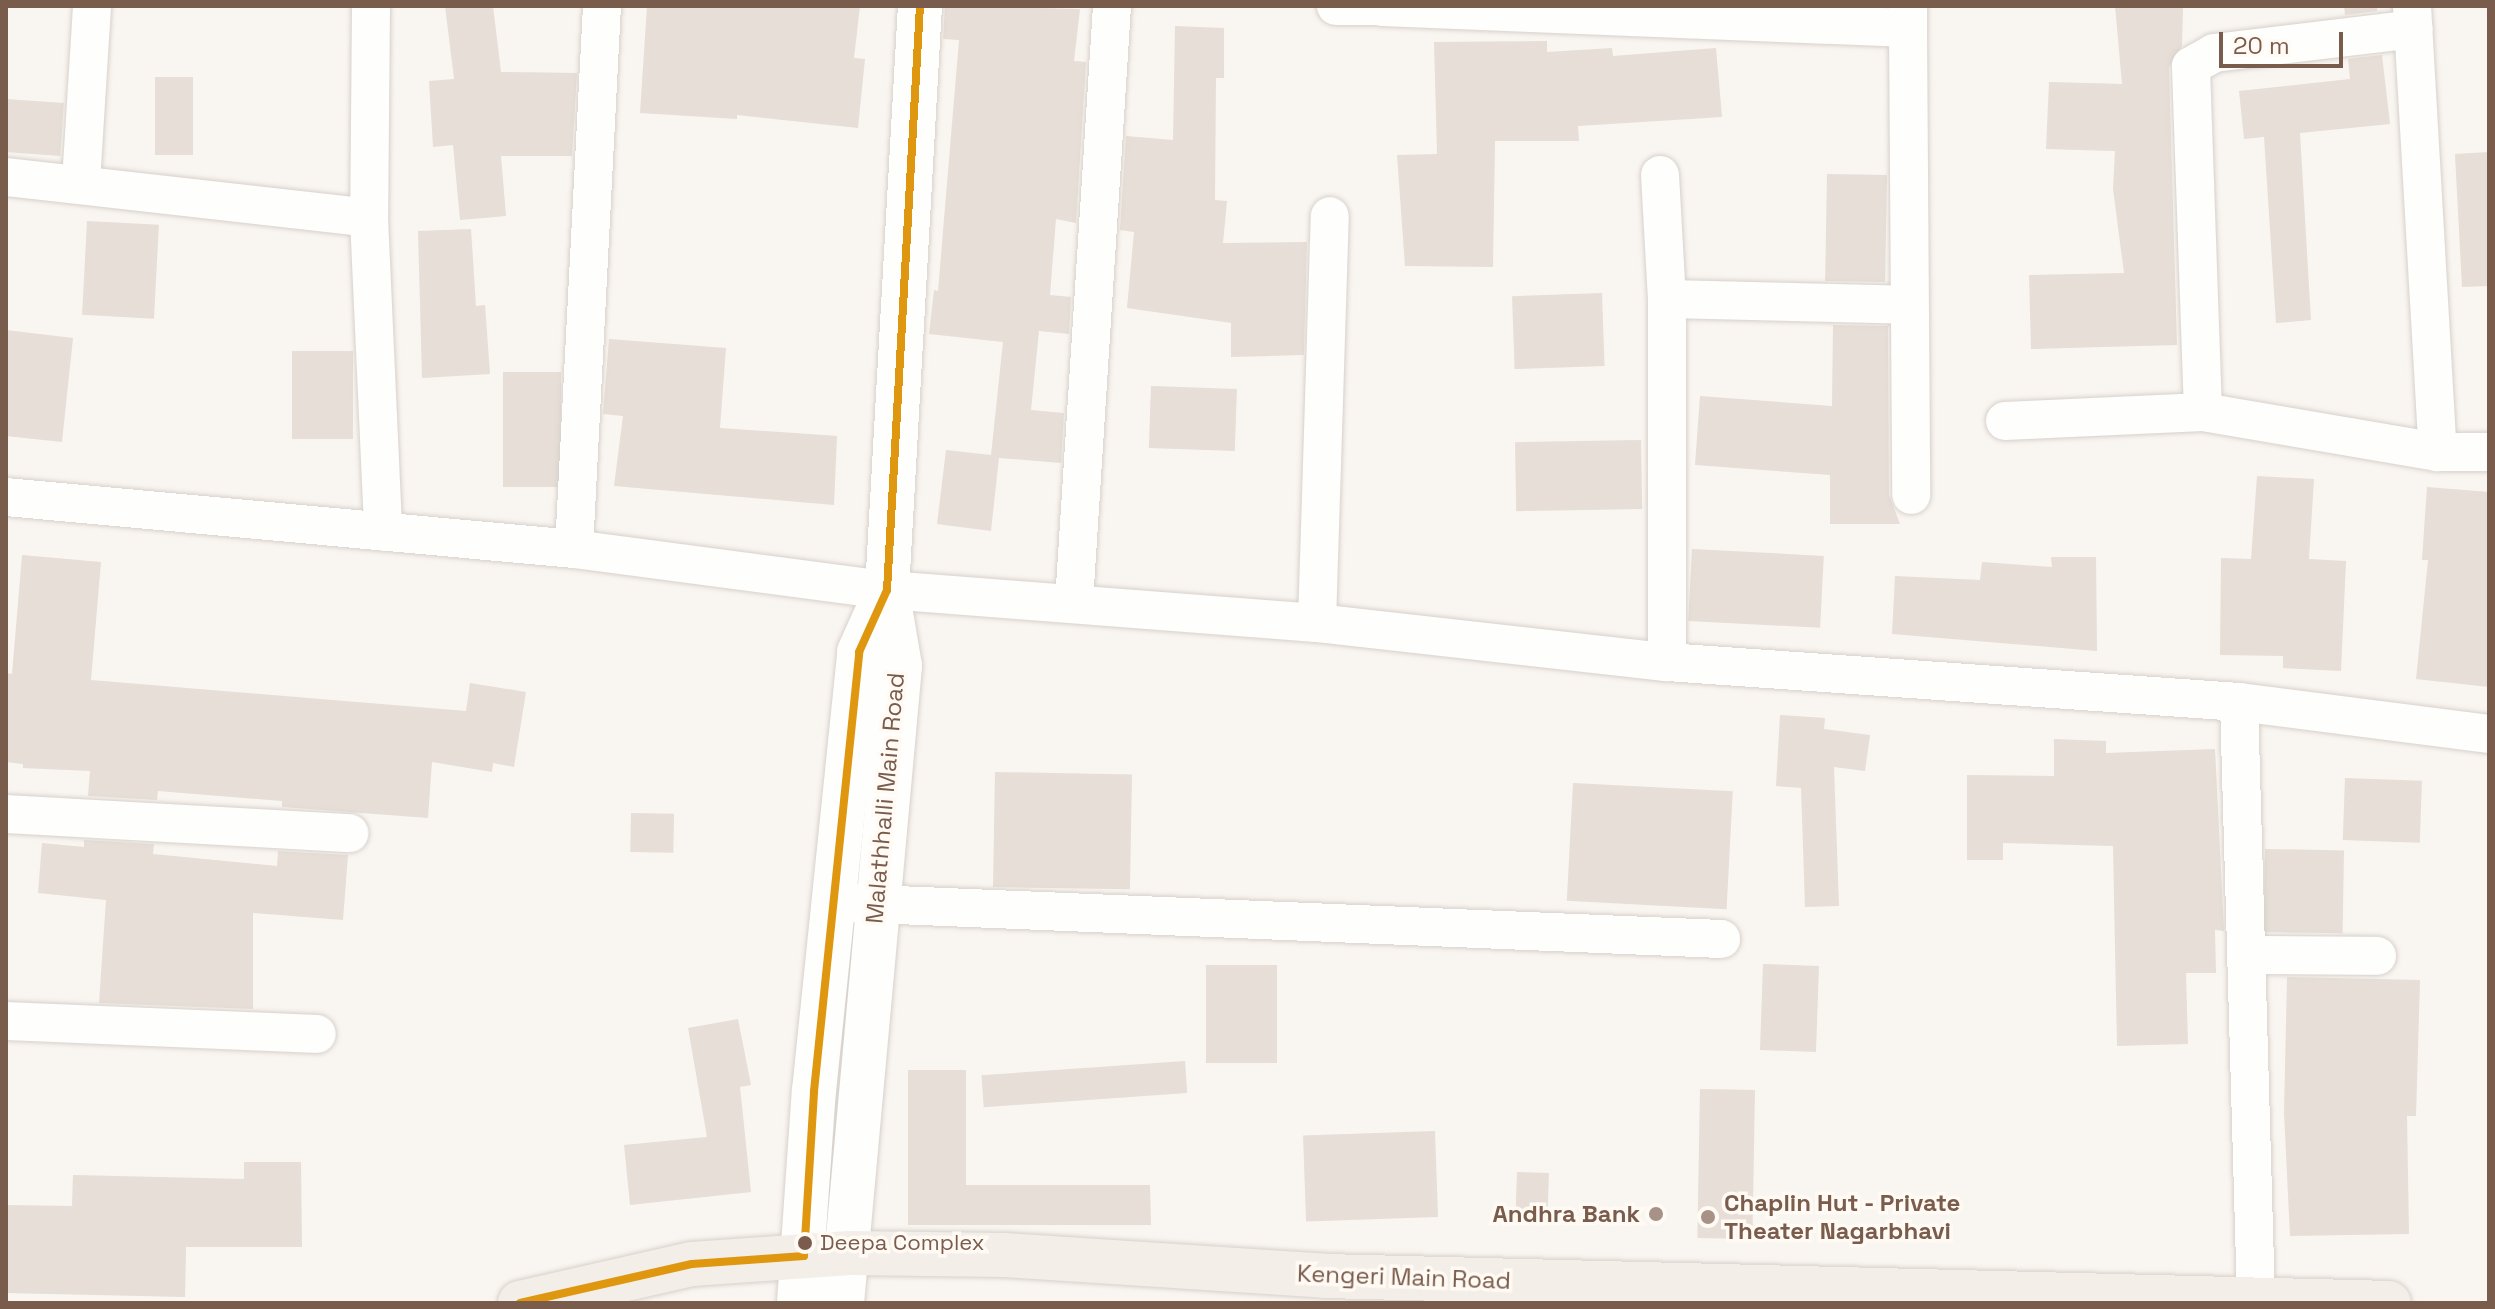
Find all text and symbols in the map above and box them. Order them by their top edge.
scale bar [2223,16,2347,66]
text: 20 m [2233,30,2290,61]
street label: Malathhalli Main Road [860,671,910,925]
place label: Chaplin Hut - Private Theater Nagarbhavi [1724,1189,1962,1245]
place label: Andhra Bank [1493,1200,1640,1228]
marker: Andhra Bank [1647,1205,1665,1223]
marker: Chaplin Hut - Private Theater Nagarbhavi [1699,1208,1717,1226]
place label: Deepa Complex [820,1230,985,1256]
marker: Deepa Complex [797,1235,813,1251]
street label: Kengeri Main Road [1297,1259,1511,1295]

